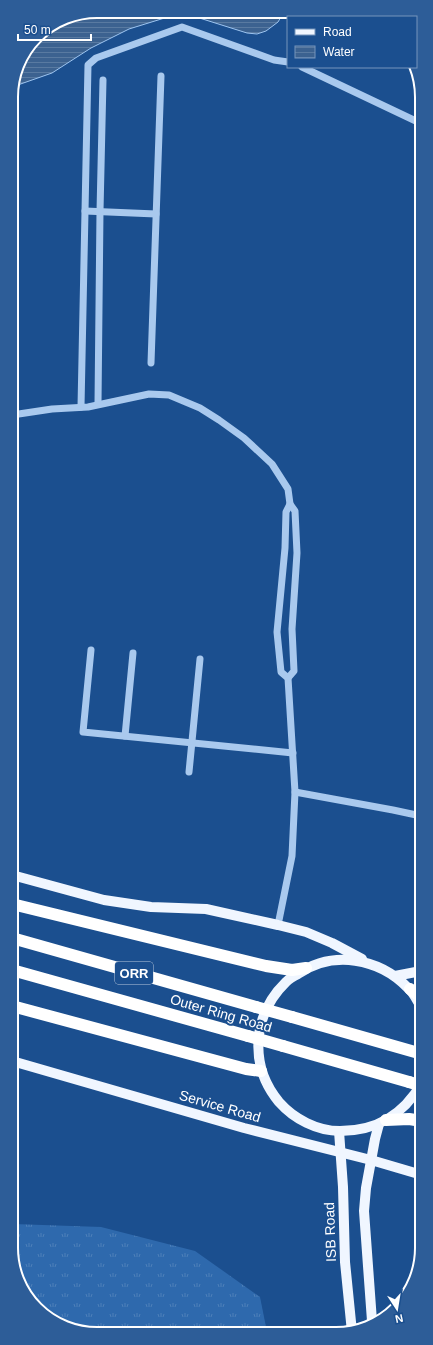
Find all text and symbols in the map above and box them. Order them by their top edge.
scale bar [18,16,91,42]
legend [287,16,417,68]
text: 50 m [24,23,51,37]
text: Road [323,25,352,39]
text: Water [323,45,355,59]
road number: ORR [115,962,153,984]
street label: Outer Ring Road [168,991,274,1035]
street label: Service Road [177,1087,263,1125]
street label: ISB Road [321,1202,339,1262]
north arrow [377,1289,417,1329]
text: N [394,1312,404,1325]

